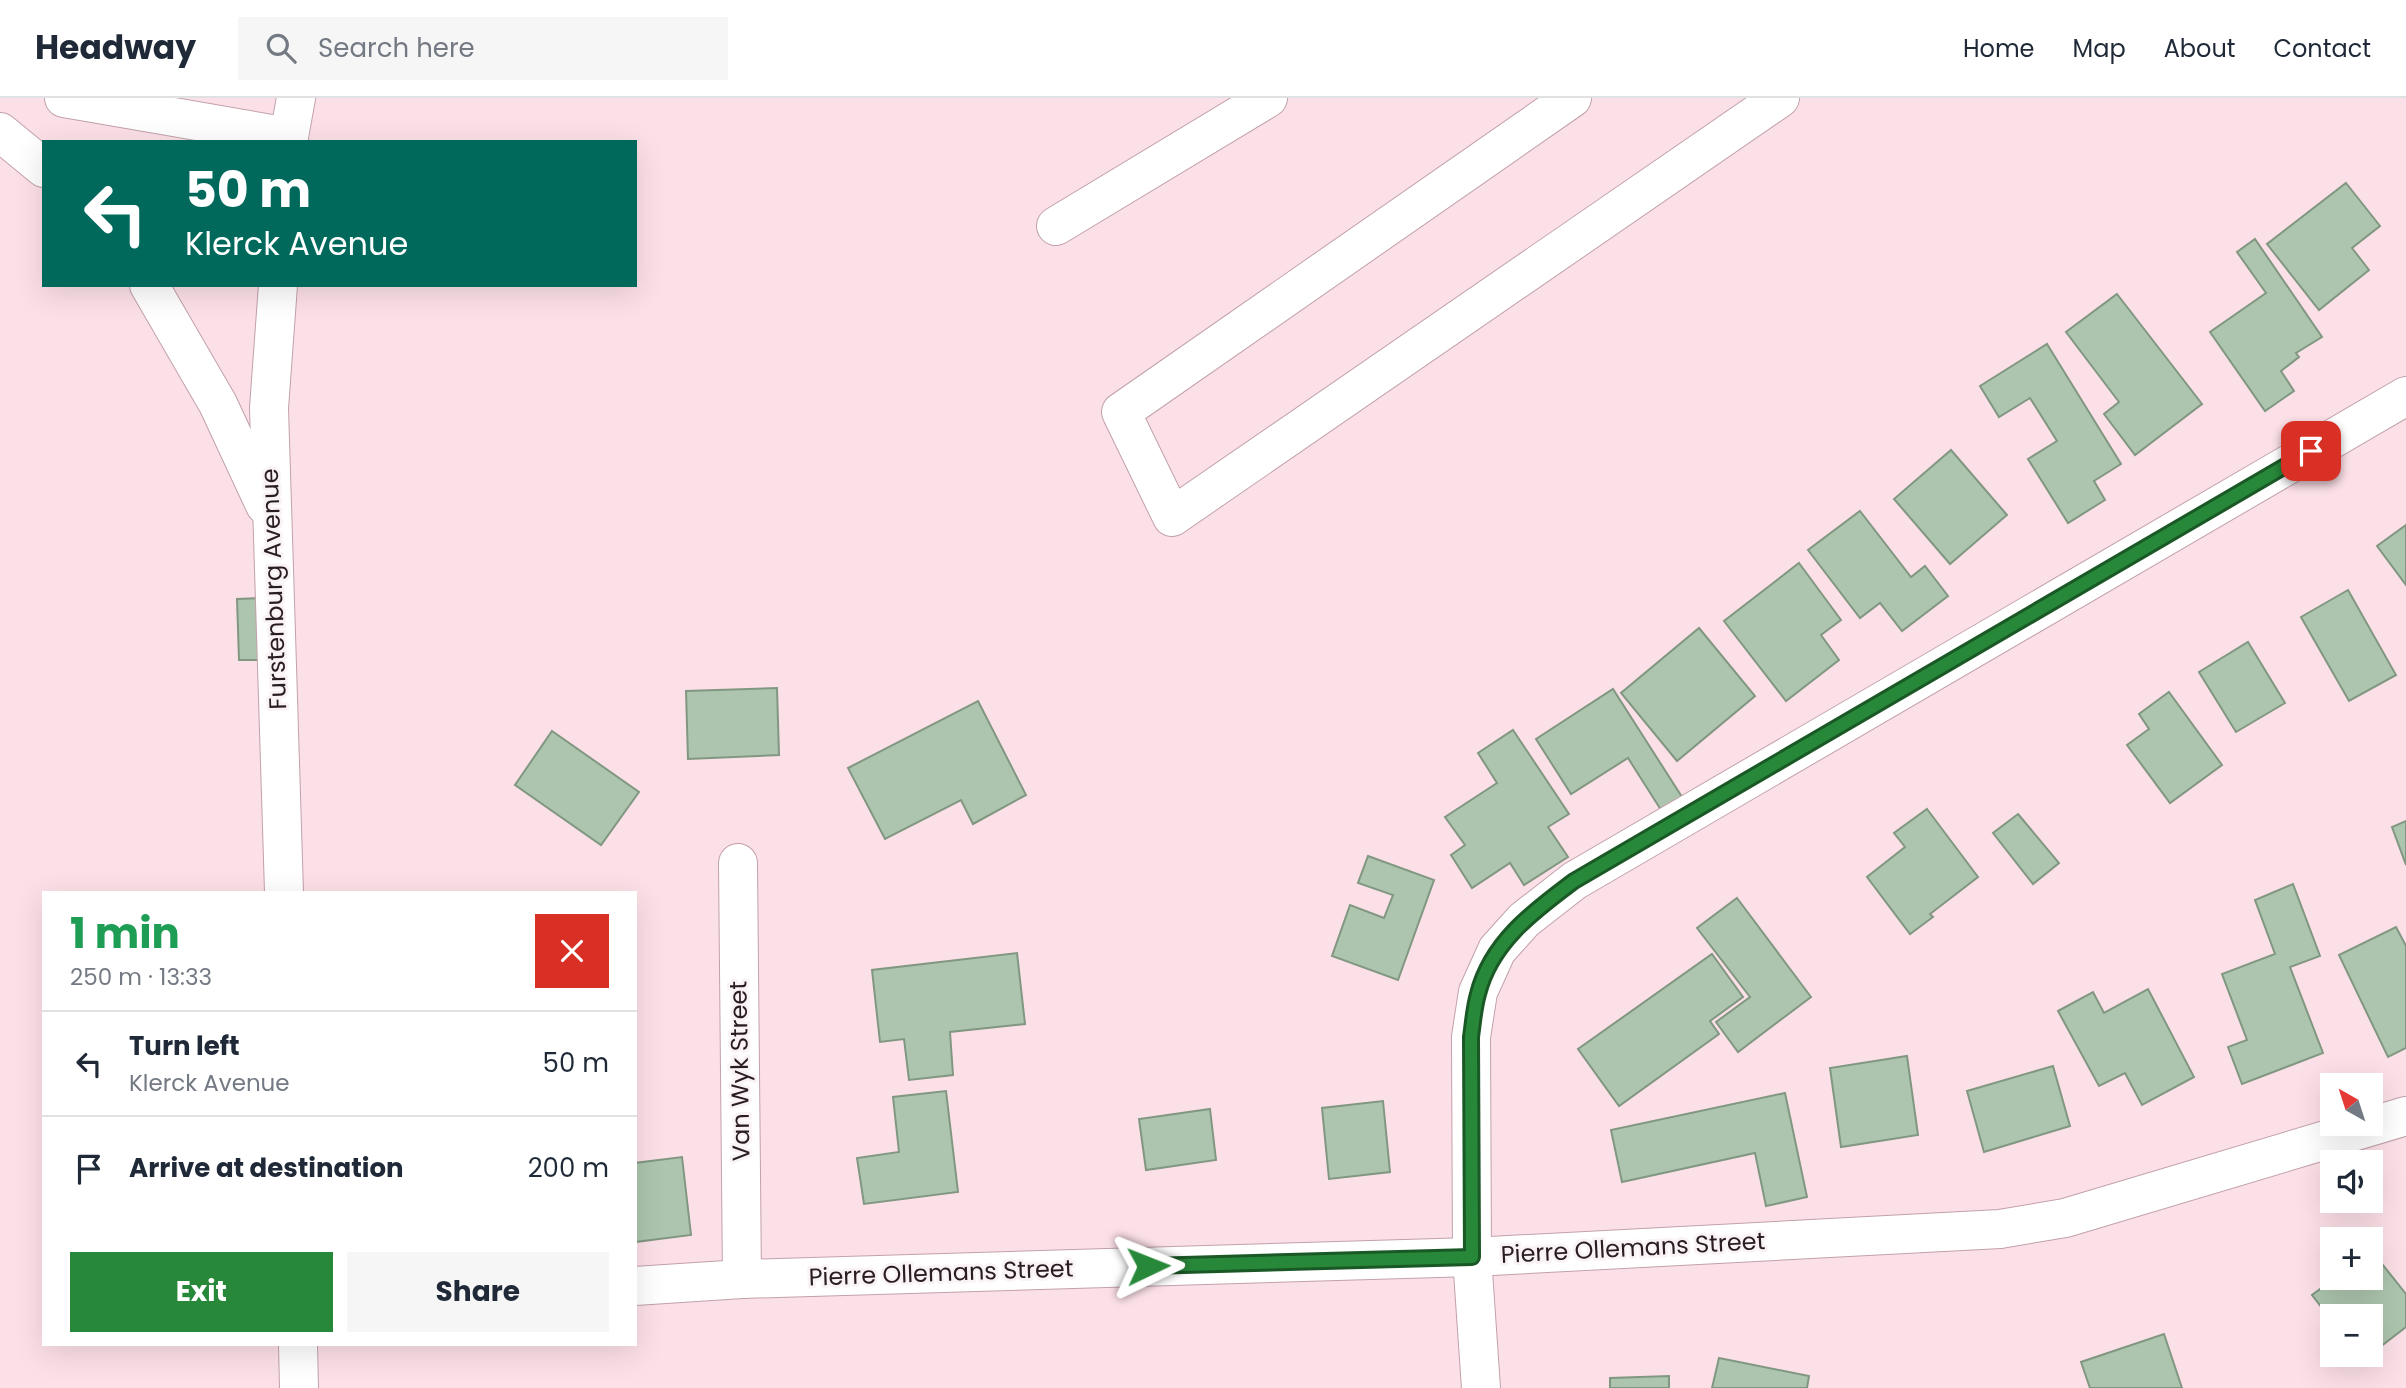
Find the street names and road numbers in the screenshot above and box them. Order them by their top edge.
street label: Furstenburg Avenue [253,468,294,710]
street label: Van Wyk Street [721,981,758,1161]
street label: Pierre Ollemans Street [1500,1224,1766,1271]
street label: Pierre Ollemans Street [808,1251,1074,1294]

